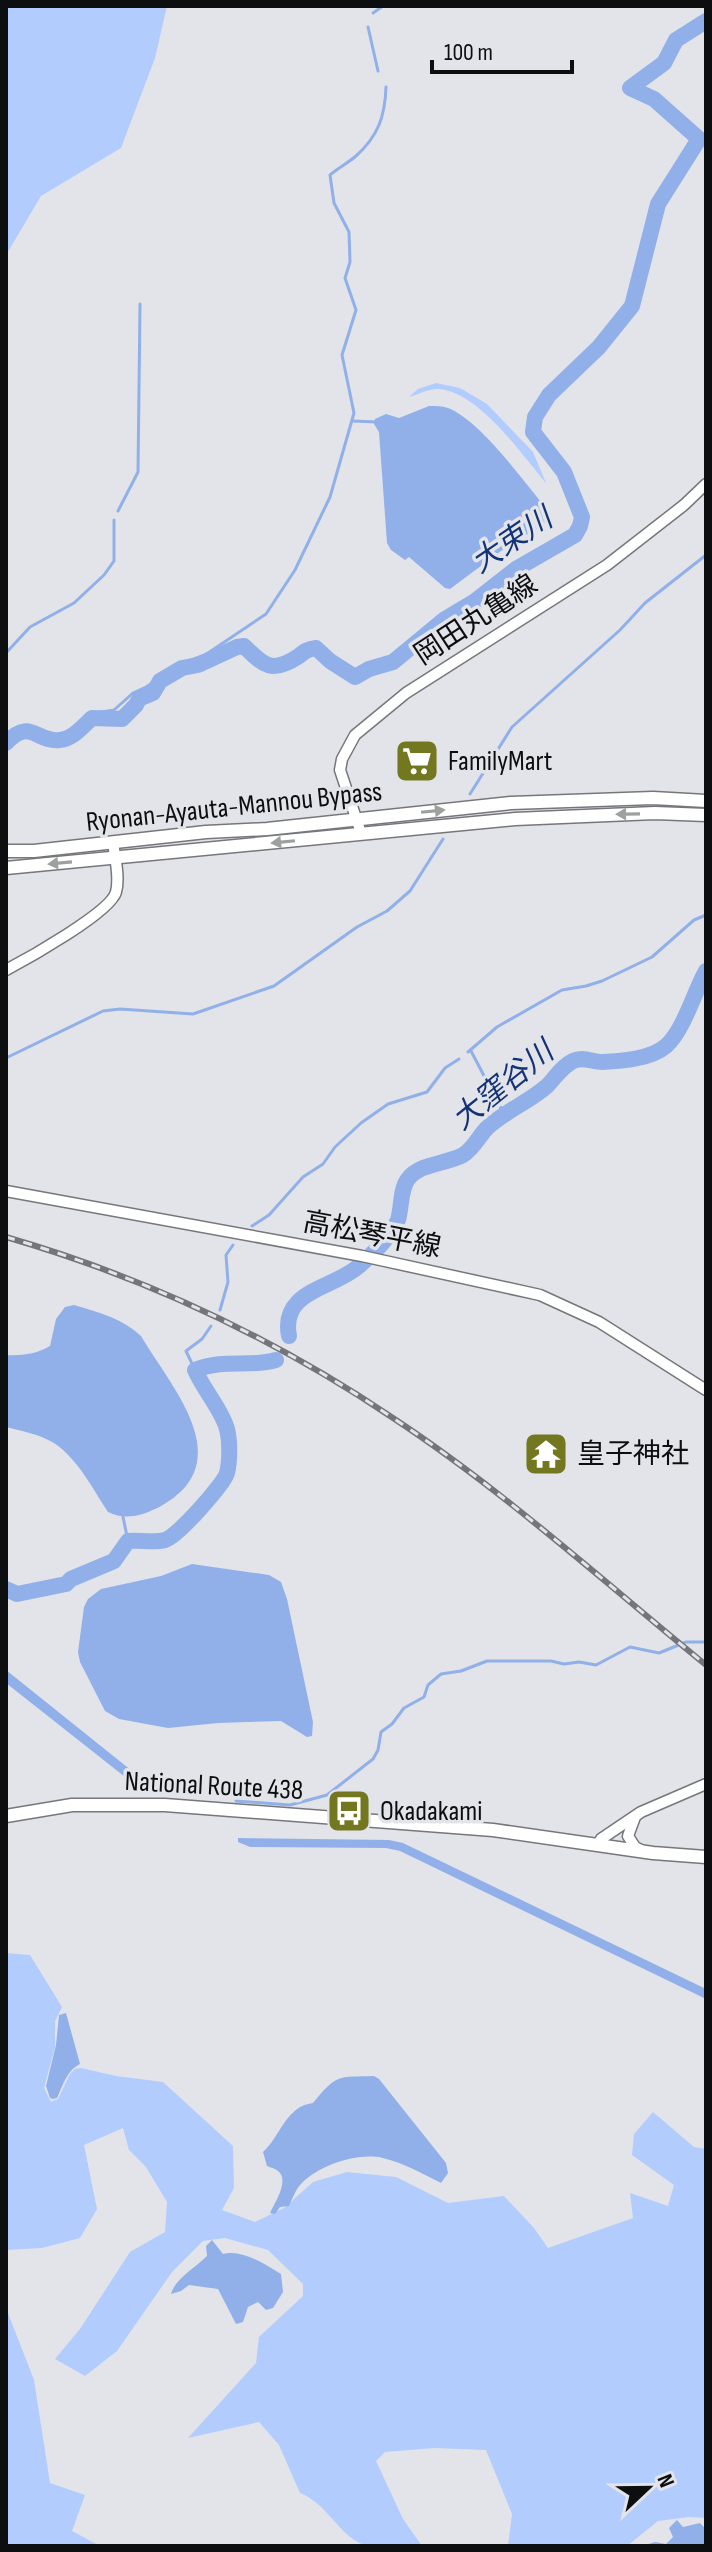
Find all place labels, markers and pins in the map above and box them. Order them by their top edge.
supermarket icon: FamilyMart [393,737,441,785]
place label: FamilyMart [448,745,552,778]
temple icon: 皇子神社 [522,1430,570,1478]
place label: 皇子神社 [577,1438,689,1471]
bus stop icon: Okadakami [325,1787,373,1835]
place label: Okadakami [380,1795,482,1828]

